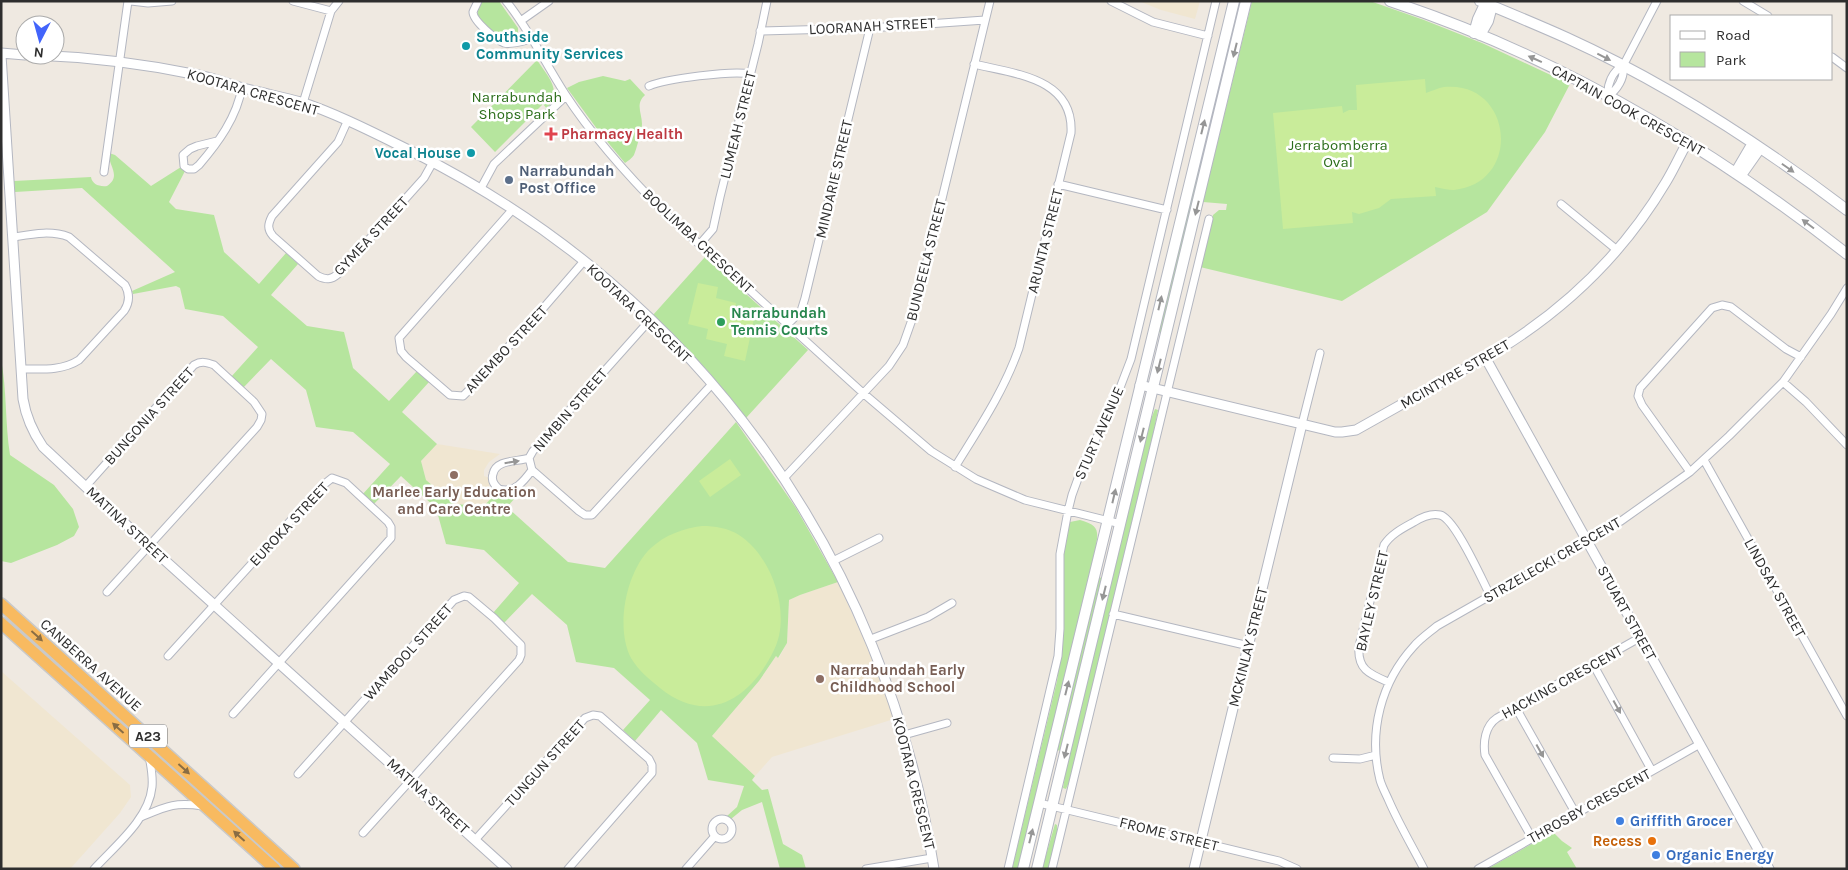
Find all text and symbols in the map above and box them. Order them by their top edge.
street label: LOORANAH STREET [808,14,936,38]
north arrow [15,15,65,65]
legend [1670,15,1833,80]
text: Road [1716,26,1751,44]
place label: Southside Community Services [476,28,623,63]
marker: Southside Community Services [460,40,472,52]
one-way arrow [1231,42,1239,57]
text: N [33,43,45,61]
text: Park [1716,51,1746,69]
one-way arrow [1597,53,1611,61]
one-way arrow [1528,54,1542,62]
street label: CAPTAIN COOK CRESCENT [1548,60,1708,160]
street label: KOOTARA CRESCENT [185,65,322,120]
street label: LUMEAH STREET [716,69,760,181]
park label: Narrabundah Shops Park [472,88,562,123]
street label: MINDARIE STREET [812,117,857,240]
one-way arrow [1199,119,1207,134]
place label: Pharmacy Health [561,125,683,143]
marker: Pharmacy Health [545,128,557,140]
park label: Jerrabomberra Oval [1288,136,1388,171]
place label: Vocal House [375,144,461,162]
marker: Vocal House [465,147,477,159]
place label: Narrabundah Post Office [519,162,614,197]
one-way arrow [1781,162,1794,173]
marker: Narrabundah Post Office [503,174,515,186]
street label: BOOLIMBA CRESCENT [639,185,758,297]
street label: ARUNTA STREET [1023,186,1067,295]
street label: GYMEA STREET [330,192,412,279]
street label: BUNDEELA STREET [902,196,950,323]
one-way arrow [1193,200,1201,215]
one-way arrow [1802,218,1815,229]
street label: KOOTARA CRESCENT [583,260,695,367]
one-way arrow [1156,296,1164,311]
street label: ANEMBO STREET [461,301,551,396]
place label: Narrabundah Tennis Courts [731,304,828,339]
marker: Narrabundah Tennis Courts [715,316,727,328]
street label: MCINTYRE STREET [1397,335,1513,413]
one-way arrow [1155,358,1163,373]
street label: BUNGONIA STREET [100,363,198,469]
street label: NIMBIN STREET [529,364,611,455]
street label: STURT AVENUE [1070,384,1128,482]
one-way arrow [1138,428,1146,443]
one-way arrow [504,458,520,466]
marker: Marlee Early Education and Care Centre [448,469,460,481]
street label: EUROKA STREET [245,478,333,570]
street label: MATINA STREET [82,483,172,568]
place label: Marlee Early Education and Care Centre [372,483,536,518]
one-way arrow [1110,488,1118,503]
street label: STRZELECKI CRESCENT [1480,513,1624,607]
street label: LINDSAY STREET [1740,535,1810,641]
street label: BAYLEY STREET [1352,548,1392,653]
street label: STUART STREET [1594,563,1661,664]
street label: MCKINLAY STREET [1224,585,1272,709]
one-way arrow [1100,586,1108,601]
street label: WAMBOOL STREET [360,600,456,704]
street label: CANBERRA AVENUE [37,615,145,715]
one-way arrow [31,631,44,642]
street label: HACKING CRESCENT [1498,641,1626,723]
place label: Narrabundah Early Childhood School [830,661,965,696]
marker: Narrabundah Early Childhood School [814,673,826,685]
one-way arrow [1063,680,1071,695]
one-way arrow [1612,700,1621,713]
street label: TUNGUN STREET [501,715,589,810]
street label: KOOTARA CRESCENT [889,715,939,852]
one-way arrow [112,722,124,734]
road number: A23 [129,724,167,748]
one-way arrow [1062,744,1070,759]
one-way arrow [1536,744,1544,758]
street label: MATINA STREET [383,754,473,838]
one-way arrow [177,763,189,775]
street label: THROSBY CRESCENT [1524,764,1654,847]
place label: Griffith Grocer [1630,812,1732,830]
street label: FROME STREET [1118,813,1221,855]
marker: Griffith Grocer [1614,815,1626,827]
one-way arrow [1027,828,1035,843]
one-way arrow [233,830,245,842]
place label: Recess [1593,832,1642,850]
marker: Recess [1646,835,1658,847]
place label: Organic Energy [1666,846,1774,864]
marker: Organic Energy [1650,849,1662,861]

